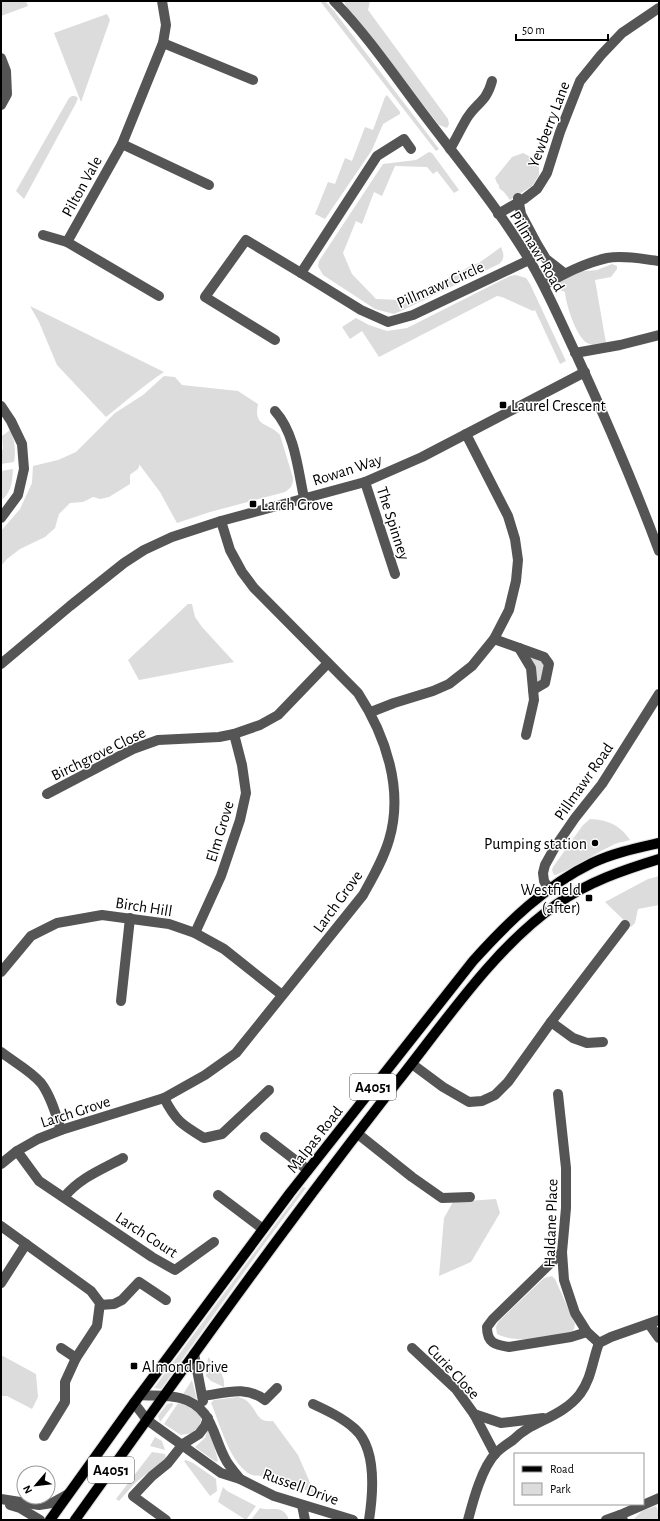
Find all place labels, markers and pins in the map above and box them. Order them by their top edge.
place label: Laurel Crescent [511,398,606,414]
marker: Laurel Crescent [498,400,508,410]
place label: Larch Grove [261,497,333,513]
marker: Larch Grove [248,499,258,509]
place label: Pumping station [484,836,587,852]
marker: Pumping station [590,838,600,848]
place label: Westfield (after) [521,882,581,916]
marker: Westfield (after) [584,893,594,903]
place label: Almond Drive [142,1359,228,1375]
marker: Almond Drive [129,1361,139,1371]

